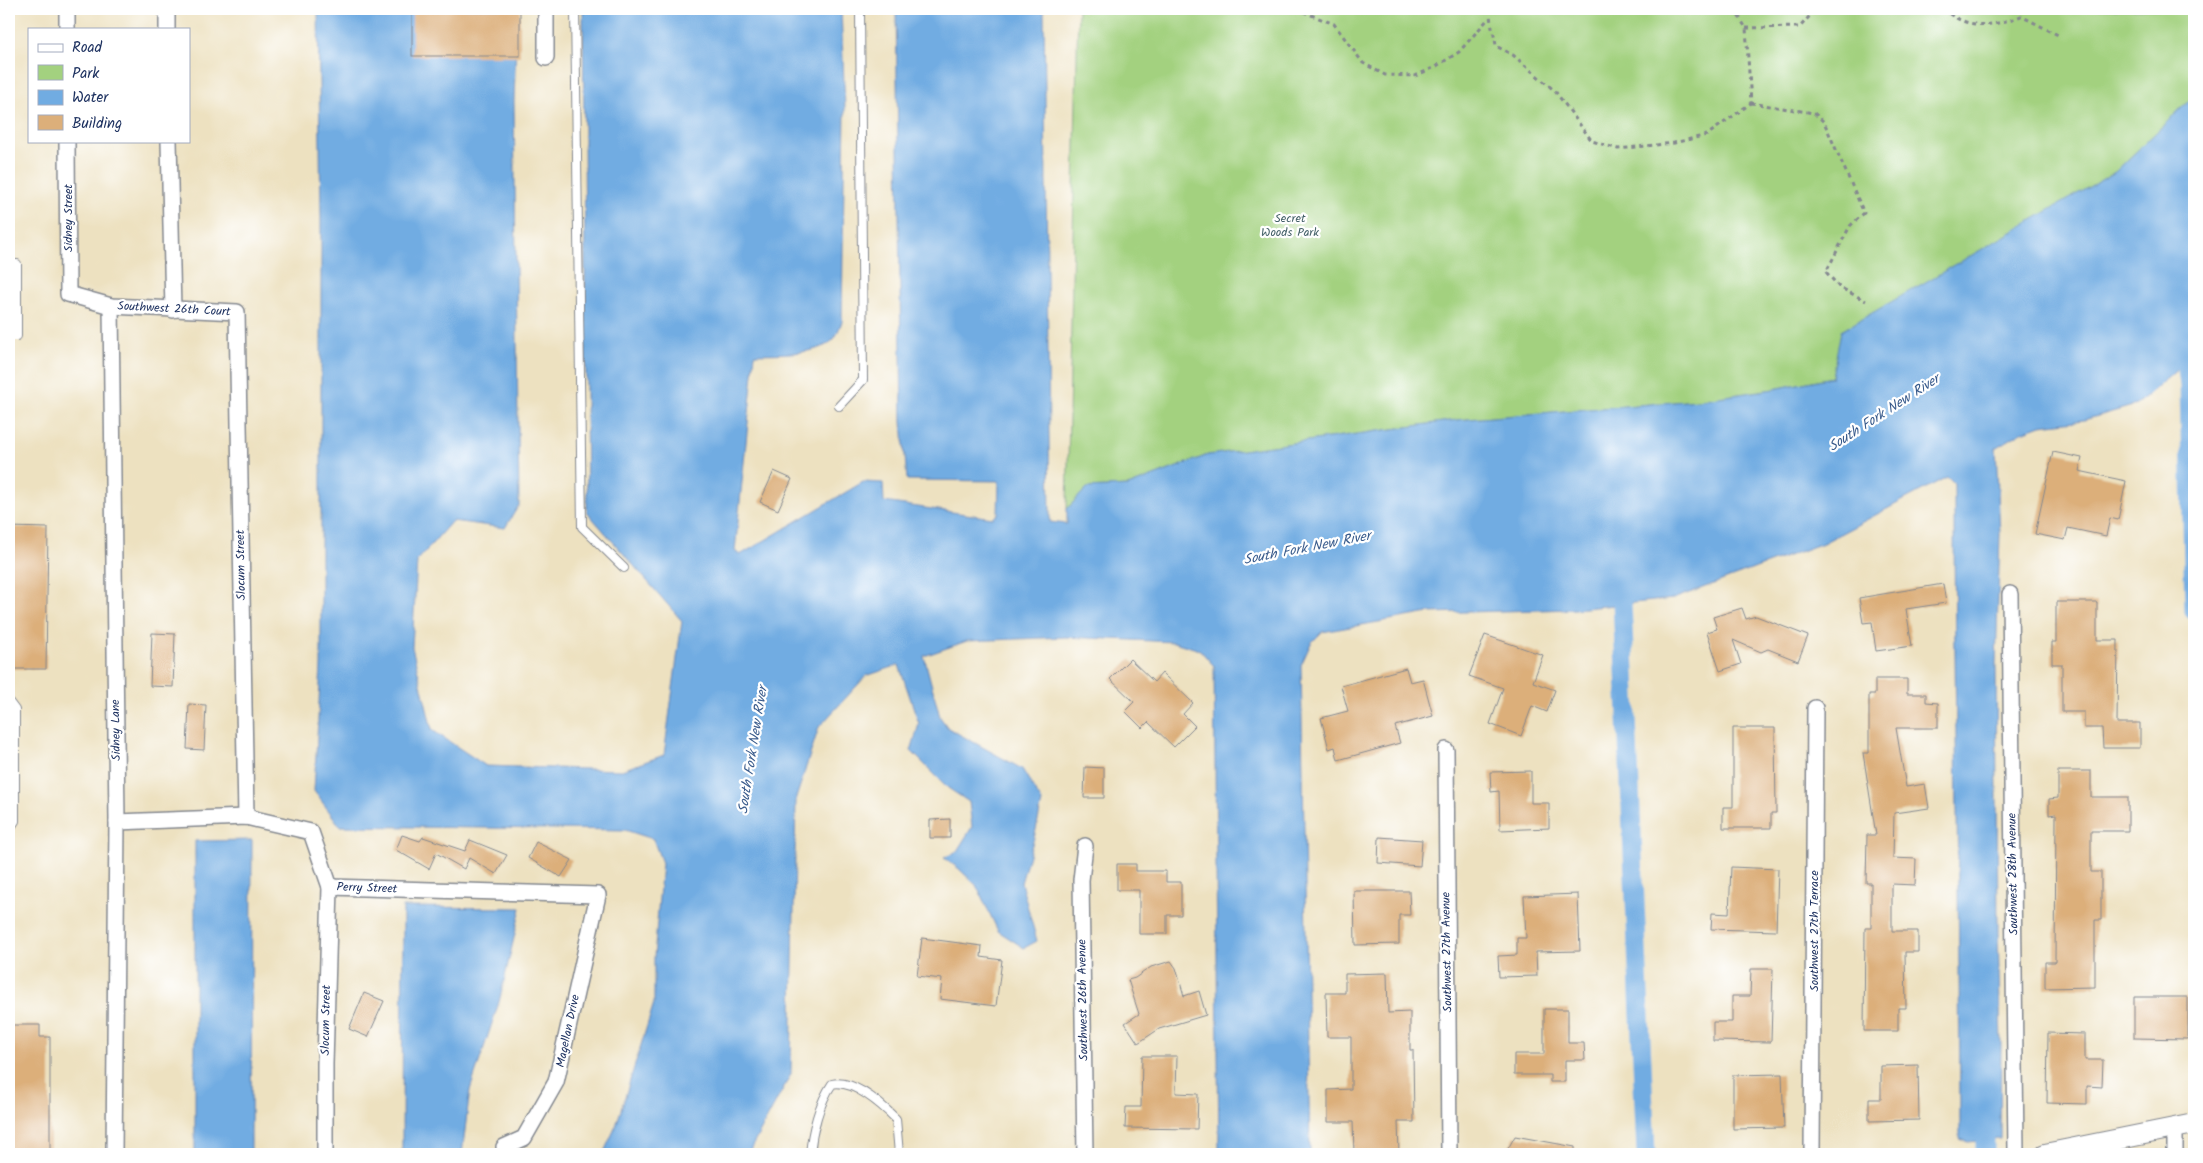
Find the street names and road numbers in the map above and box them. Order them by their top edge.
street label: Sidney Street [59,184,78,252]
street label: Southwest 26th Court [117,297,231,321]
street label: Slocum Street [231,529,251,600]
street label: Sidney Lane [106,699,126,761]
street label: Southwest 28th Avenue [2002,812,2024,935]
street label: Southwest 27th Terrace [1805,870,1824,992]
street label: Perry Street [336,877,398,899]
street label: Southwest 27th Avenue [1436,891,1458,1012]
street label: Southwest 26th Avenue [1072,938,1094,1061]
street label: Slocum Street [316,984,336,1055]
street label: Magellan Drive [551,992,585,1069]

